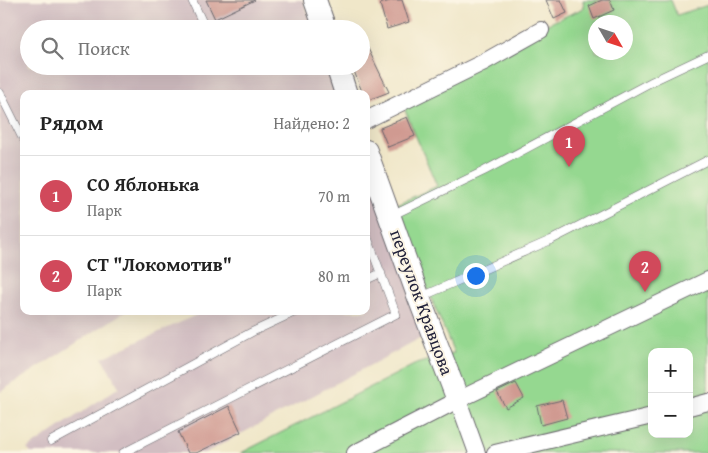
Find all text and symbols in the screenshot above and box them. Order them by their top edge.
north arrow [588,15,633,60]
search box [20,20,370,75]
icon: search [38,34,66,62]
text: Поиск [78,34,130,62]
text: Рядом [40,107,103,138]
text: Найдено: 2 [273,111,350,135]
pin: 1 [553,126,585,167]
text: СО Яблонька [87,170,199,198]
text: 1 [52,184,60,208]
text: 70 m [318,184,350,208]
text: Парк [87,198,122,222]
street label: переулок Кравцова [383,225,461,379]
text: СТ "Локомотив" [87,250,232,278]
pin: 2 [629,251,661,292]
your location [463,263,489,289]
text: 2 [52,264,60,288]
text: 80 m [318,264,350,288]
text: Парк [87,278,122,302]
map controls [648,348,693,438]
button: + [648,348,693,393]
button: − [648,393,693,438]

